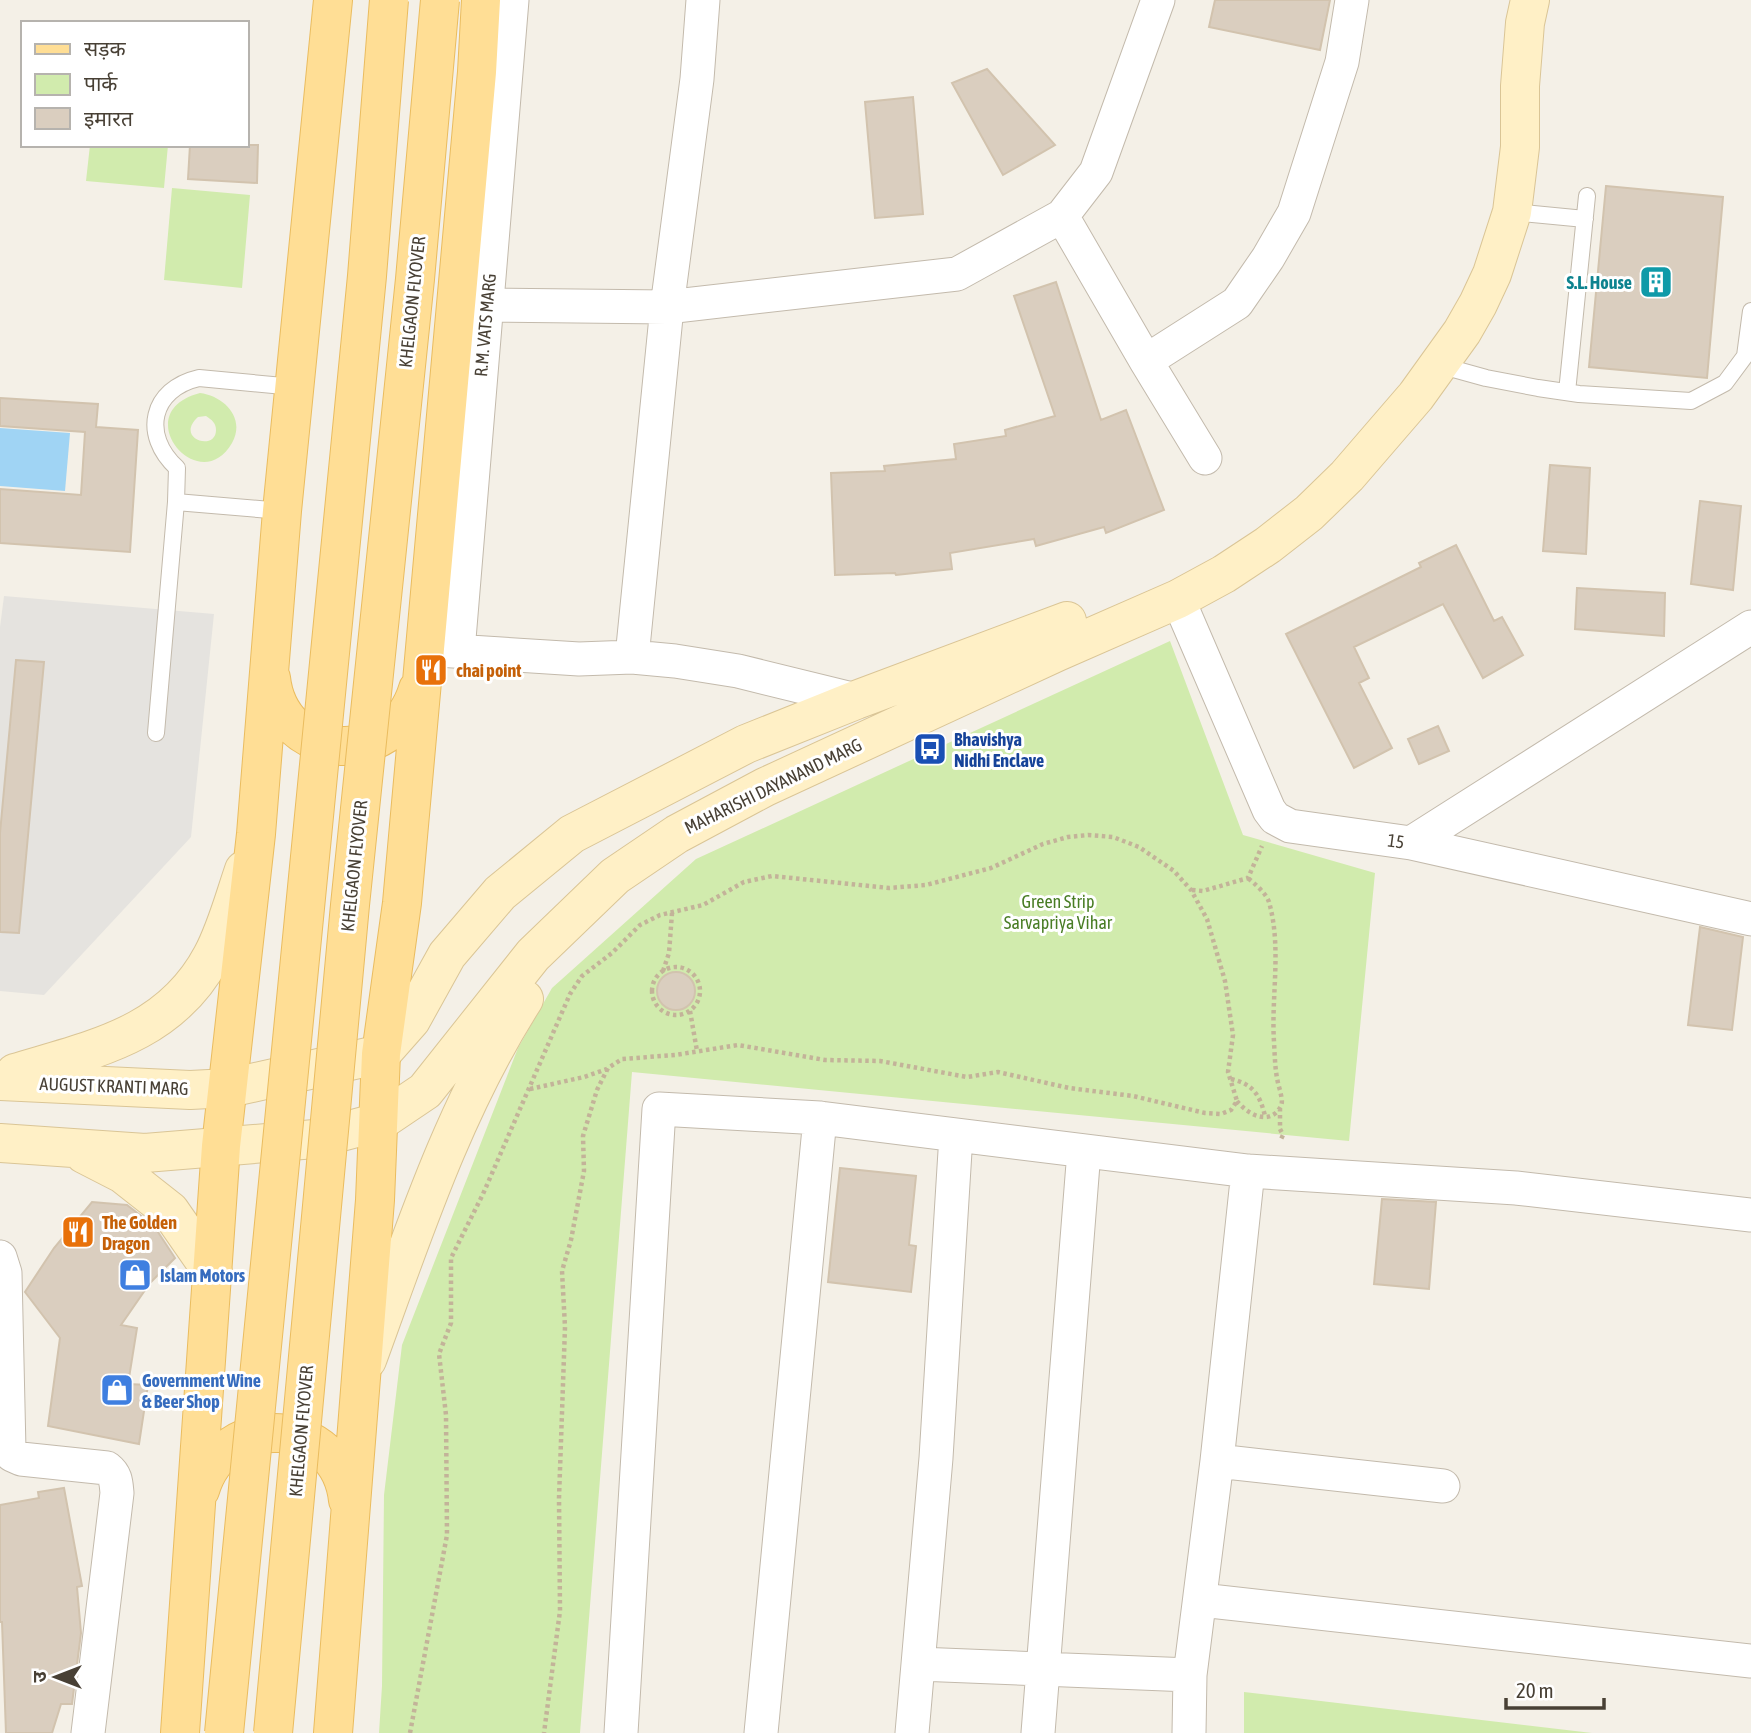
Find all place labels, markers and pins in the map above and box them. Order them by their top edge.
building icon: S.L. House [1637,263,1675,301]
place label: S.L. House [1566,272,1632,293]
restaurant icon: chai point [412,651,450,689]
place label: chai point [456,660,522,681]
place label: Bhavishya Nidhi Enclave [954,729,1044,771]
bus stop icon: Bhavishya Nidhi Enclave [911,730,949,768]
place label: The Golden Dragon [102,1212,177,1254]
restaurant icon: The Golden Dragon [59,1213,97,1251]
shop icon: Islam Motors [116,1256,154,1294]
place label: Islam Motors [160,1265,246,1286]
place label: Government Wine & Beer Shop [142,1370,261,1412]
shop icon: Government Wine & Beer Shop [98,1371,136,1409]

